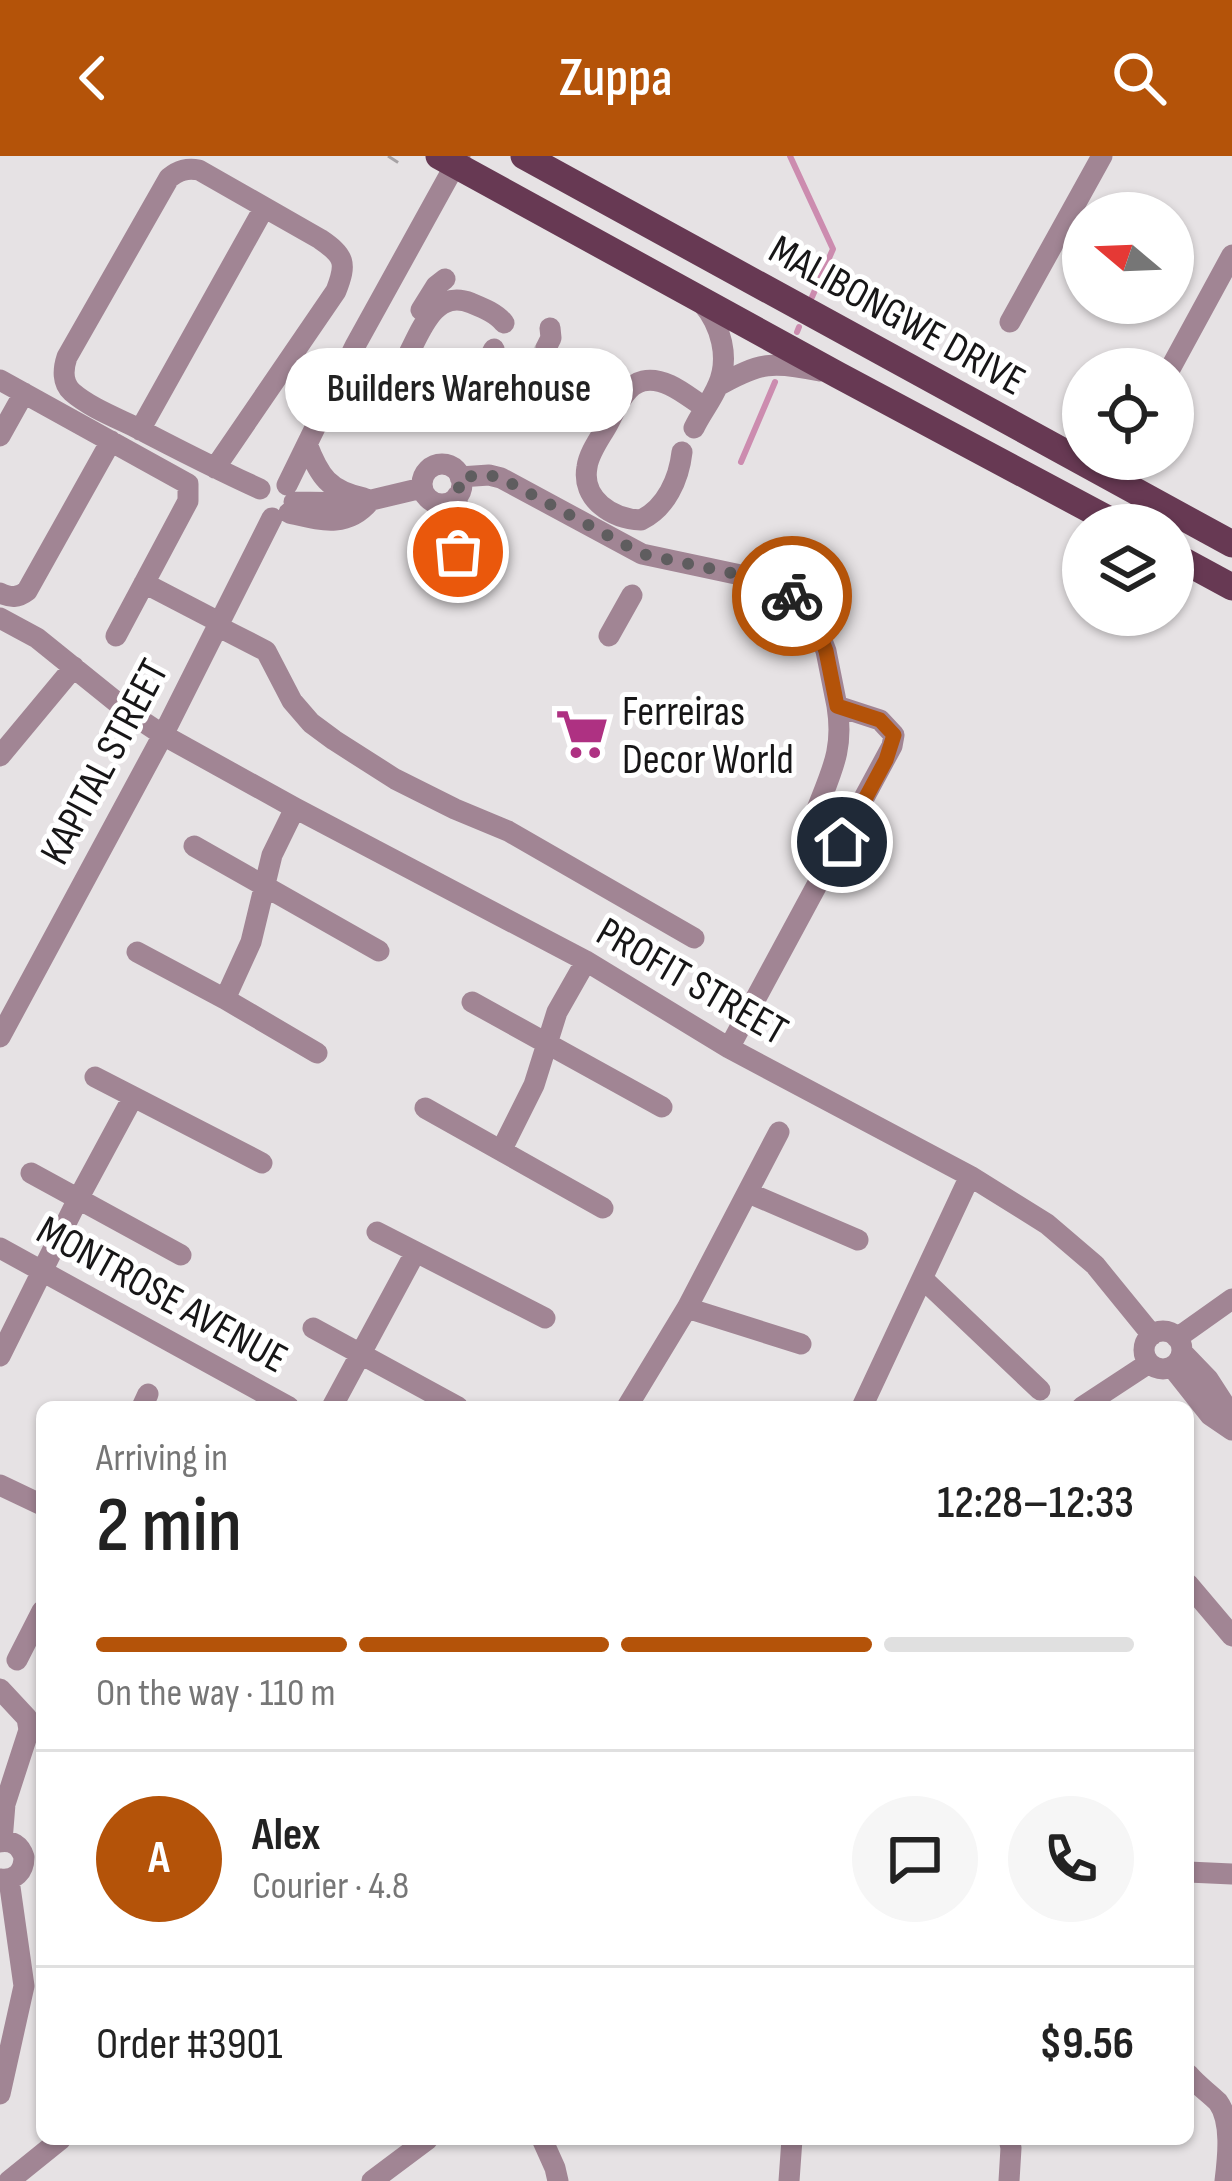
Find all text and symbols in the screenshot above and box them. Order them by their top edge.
icon: back [60,45,126,111]
icon: search [1106,45,1172,111]
text: Zuppa [559,46,673,111]
north arrow [1062,192,1194,324]
map controls [1062,192,1194,636]
street label: MALIBONGWE DRIVE [760,225,1034,407]
callout: Builders Warehouse [284,348,632,432]
button: locate [1062,348,1194,480]
text: Builders Warehouse [327,366,591,413]
pin [407,501,509,603]
button: layers [1062,504,1194,636]
icon: bag [425,519,491,585]
courier [732,536,852,656]
icon: bike [759,563,825,629]
street label: KAPITAL STREET [30,651,180,873]
place label: Ferreiras Decor World [622,687,794,786]
supermarket icon: Ferreiras Decor World [553,705,611,763]
pin [791,791,893,893]
icon: home [809,809,875,875]
street label: PROFIT STREET [587,907,796,1057]
street label: MONTROSE AVENUE [28,1205,296,1385]
text: Arriving in [96,1435,228,1482]
text: 12:28–12:33 [937,1476,1134,1531]
text: 2 min [96,1480,242,1573]
text: On the way · 110 m [96,1670,336,1717]
button: chat [852,1796,978,1922]
button: phone [1008,1796,1134,1922]
text: Alex [252,1808,320,1863]
text: A [148,1831,170,1886]
text: Courier · 4.8 [252,1863,409,1910]
text: Order #3901 [96,2017,282,2072]
text: $9.56 [1039,2017,1134,2072]

